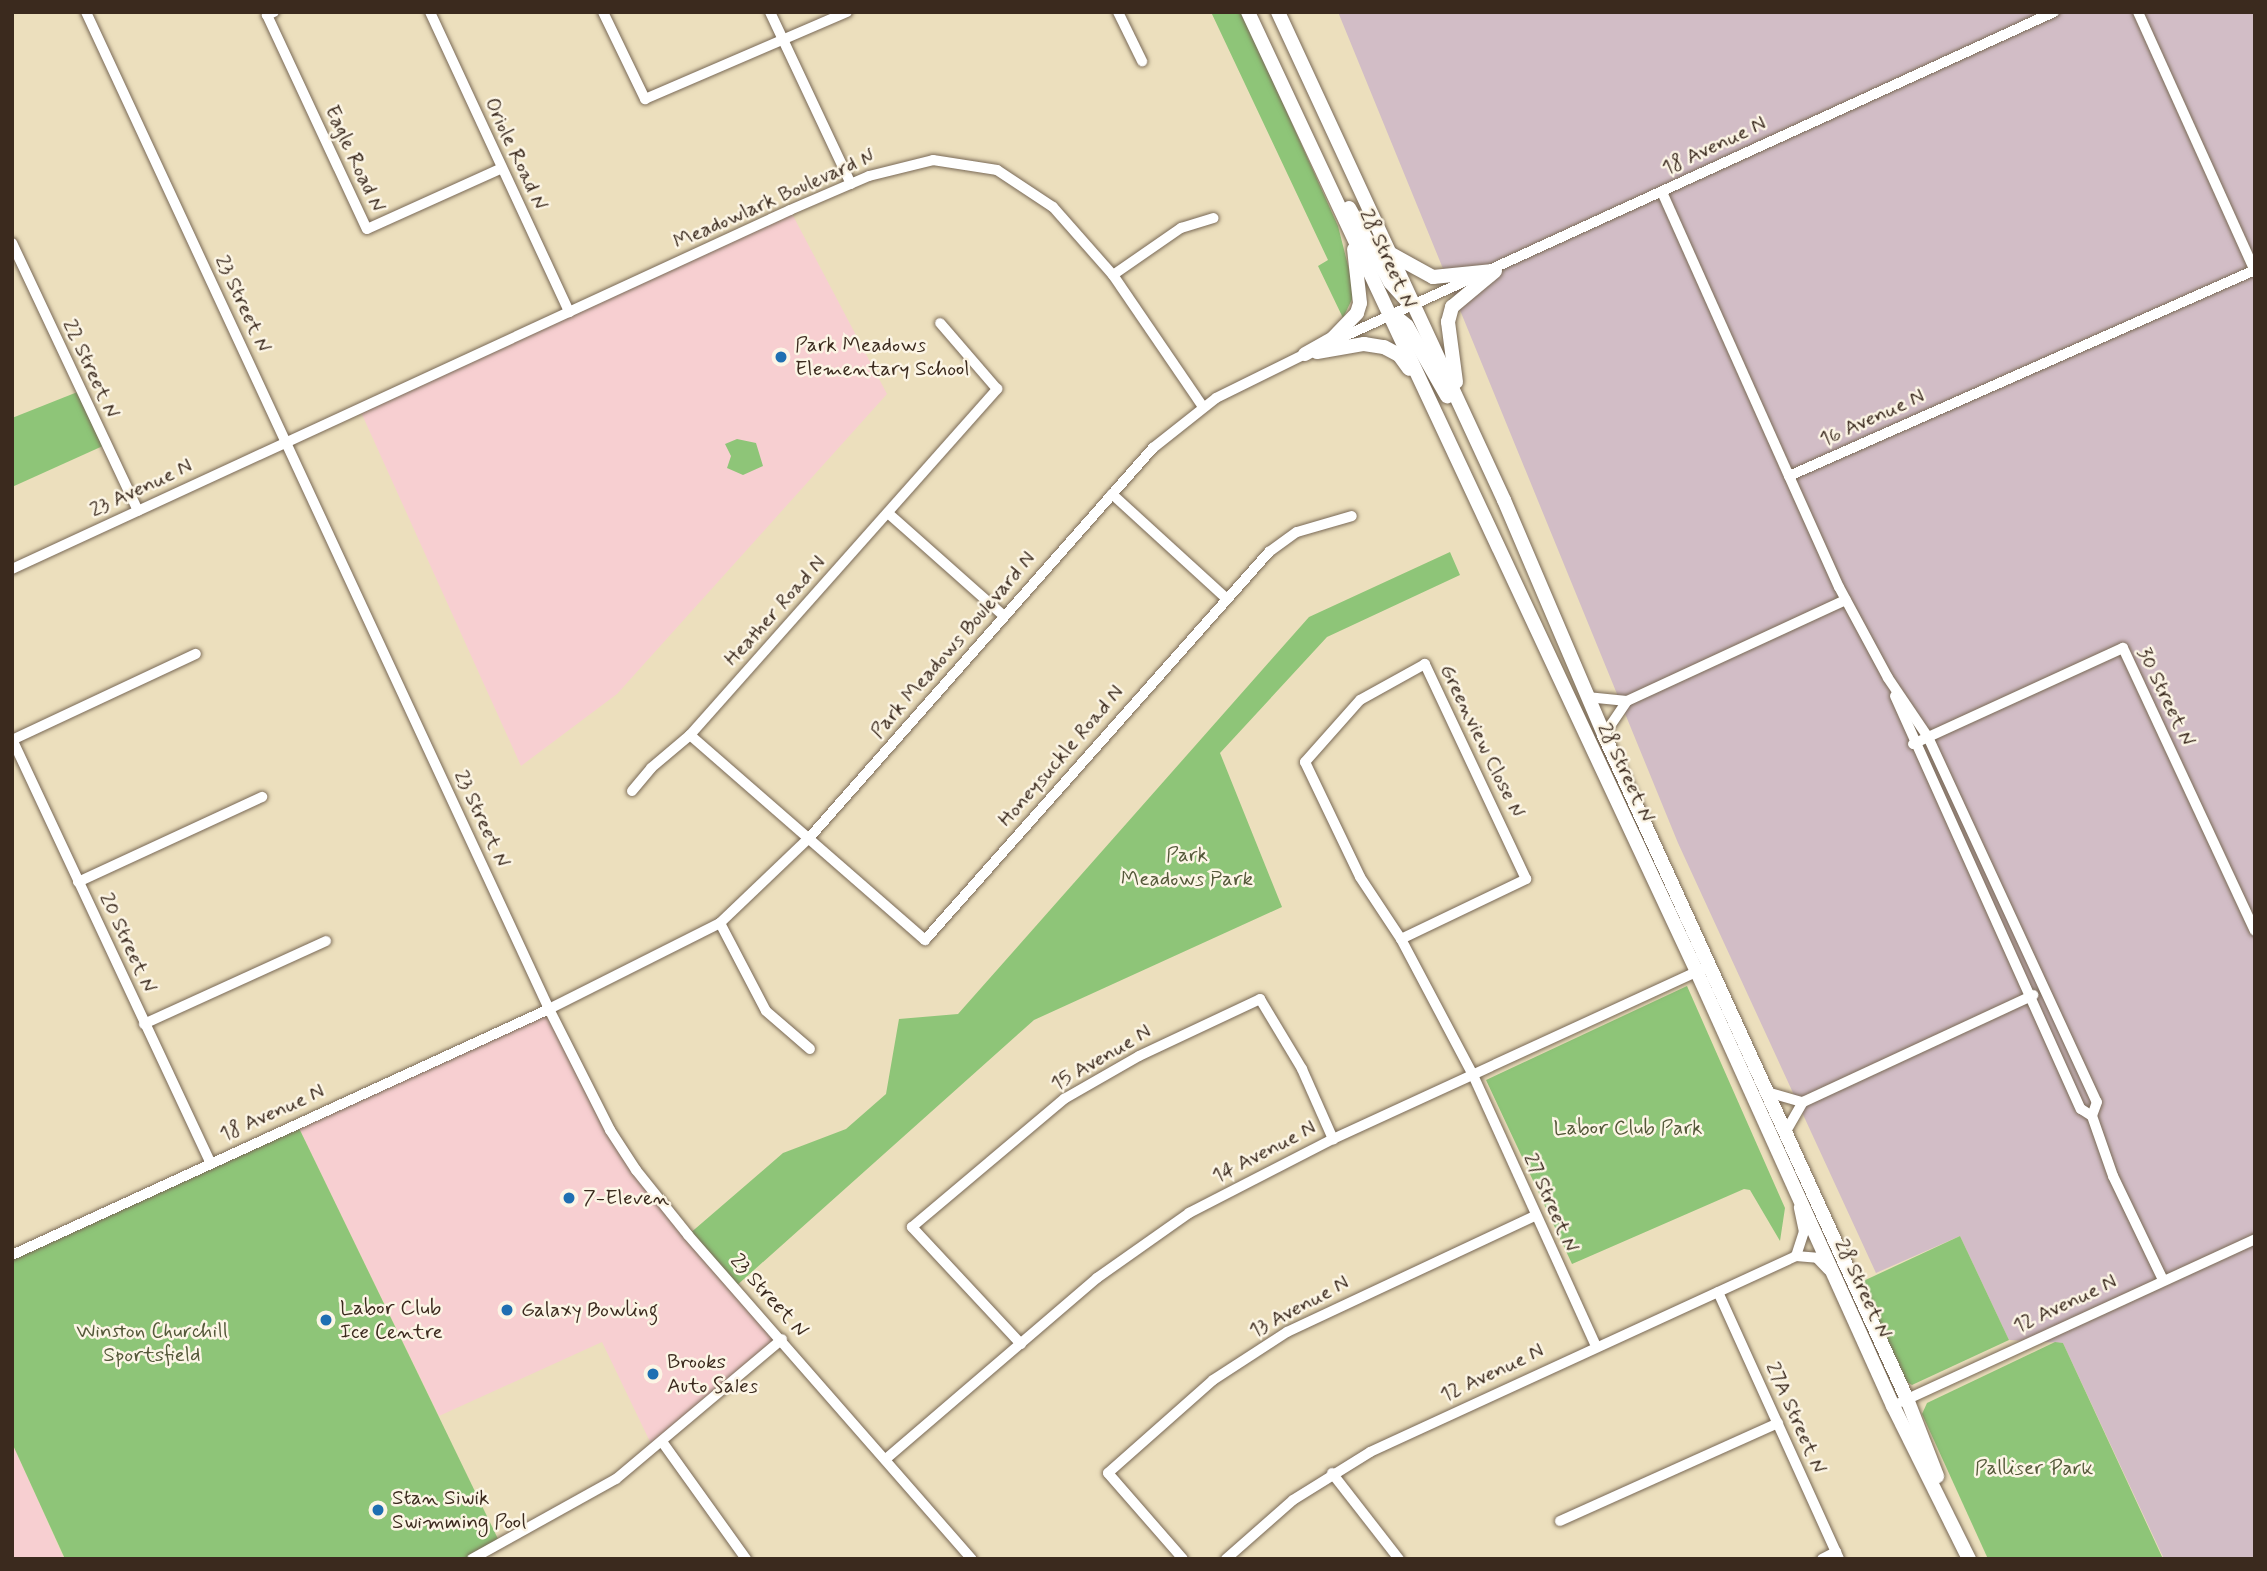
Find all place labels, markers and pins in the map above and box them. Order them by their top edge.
place label: Park Meadows Elementary School [795,332,970,382]
marker: Park Meadows Elementary School [773,349,789,365]
place label: 7-Eleven [583,1185,669,1211]
marker: 7-Eleven [561,1190,577,1206]
place label: Labor Club Ice Centre [340,1295,441,1345]
place label: Galaxy Bowling [521,1297,656,1323]
marker: Galaxy Bowling [499,1302,515,1318]
marker: Labor Club Ice Centre [318,1312,334,1328]
place label: Brooks Auto Sales [667,1349,759,1399]
marker: Brooks Auto Sales [645,1366,661,1382]
place label: Stan Siwik Swimming Pool [392,1485,526,1535]
marker: Stan Siwik Swimming Pool [370,1502,386,1518]

